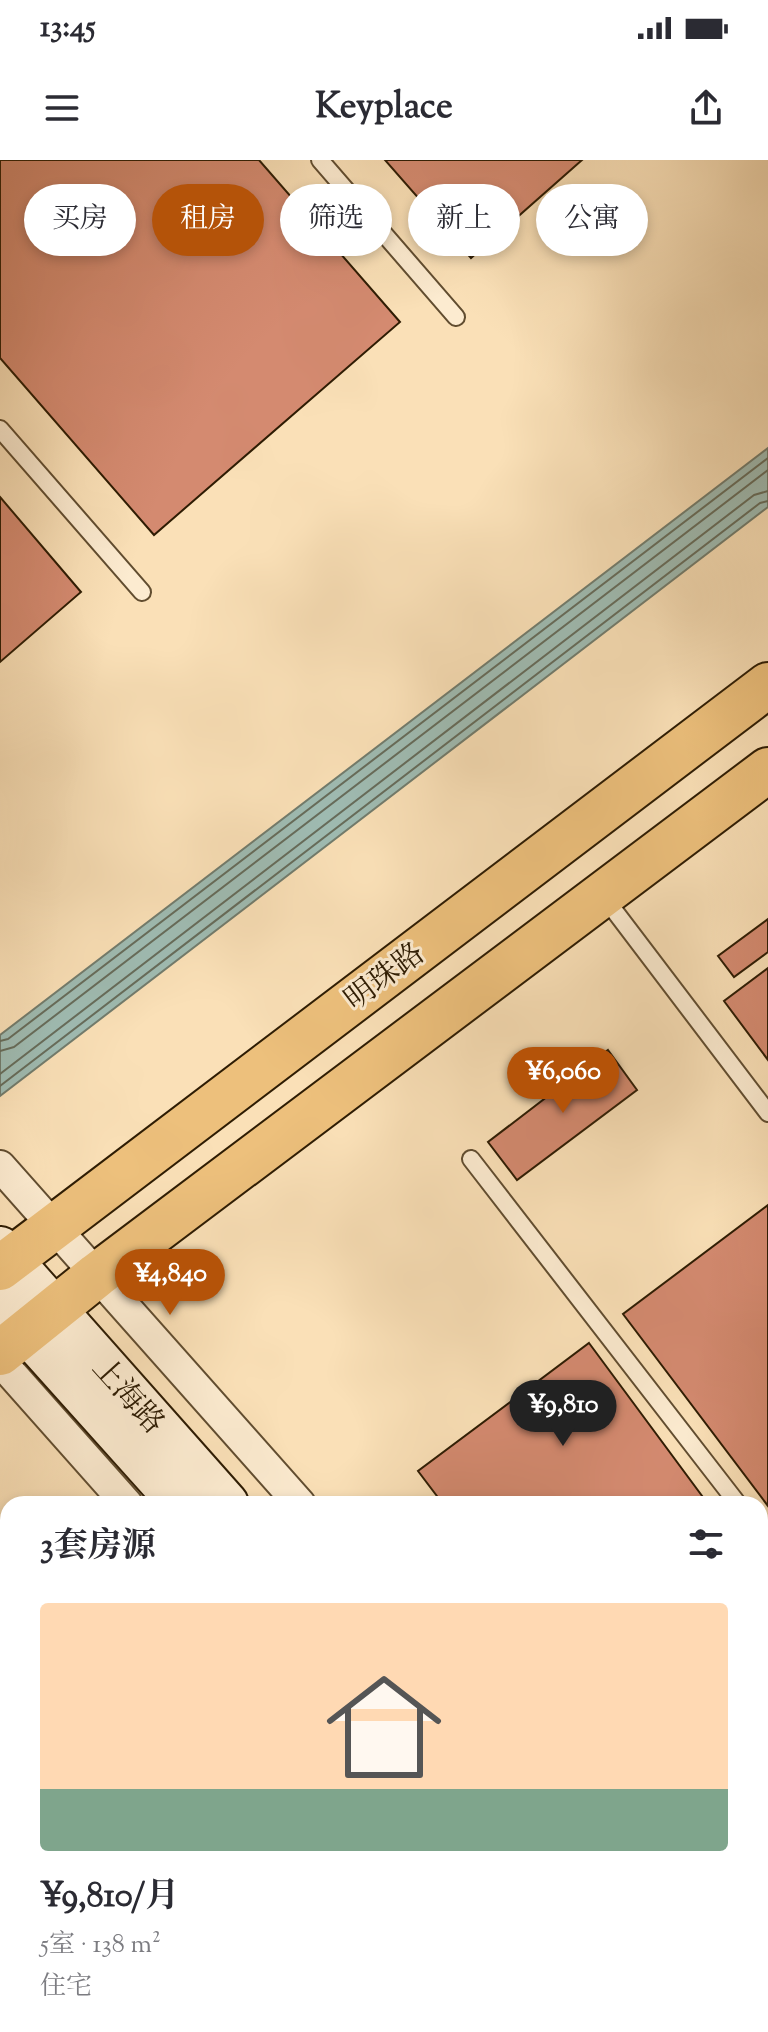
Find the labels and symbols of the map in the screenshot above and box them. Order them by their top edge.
street label: 明珠路 [337,934,434,1022]
pin: ¥6,060 [498,1047,628,1115]
pin: ¥4,840 [105,1249,235,1317]
street label: 上海路 [81,1349,173,1445]
pin: ¥9,810 [498,1380,628,1448]

